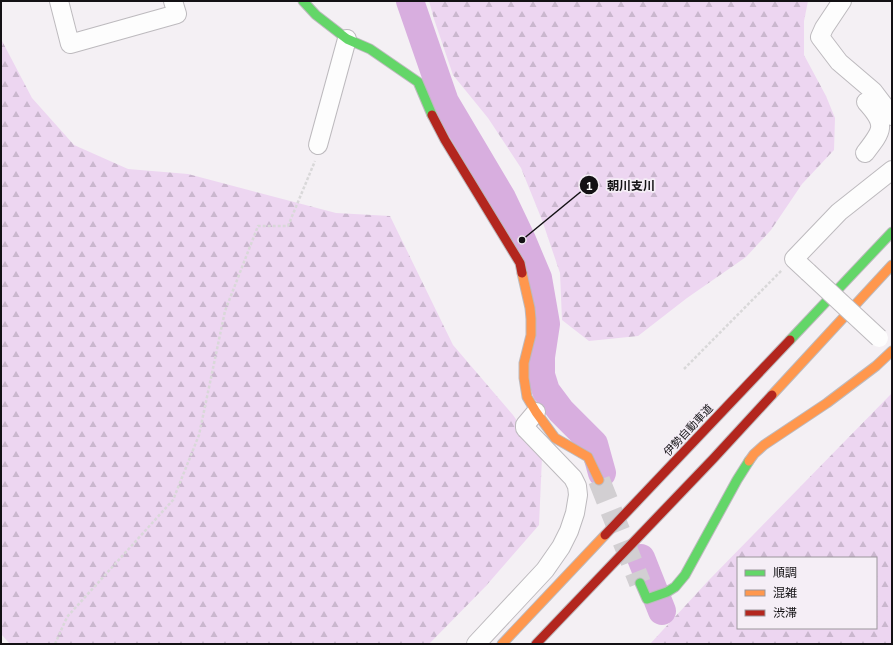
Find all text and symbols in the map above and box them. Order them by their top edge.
callout: 朝川支川 [579,173,663,197]
text: 1 [585,178,593,193]
text: 朝川支川 [607,178,655,193]
street label: 伊勢自動車道 [660,401,716,459]
legend [737,557,877,629]
text: 順調 [773,565,797,580]
text: 混雑 [773,585,797,600]
text: 渋滞 [773,605,797,620]

